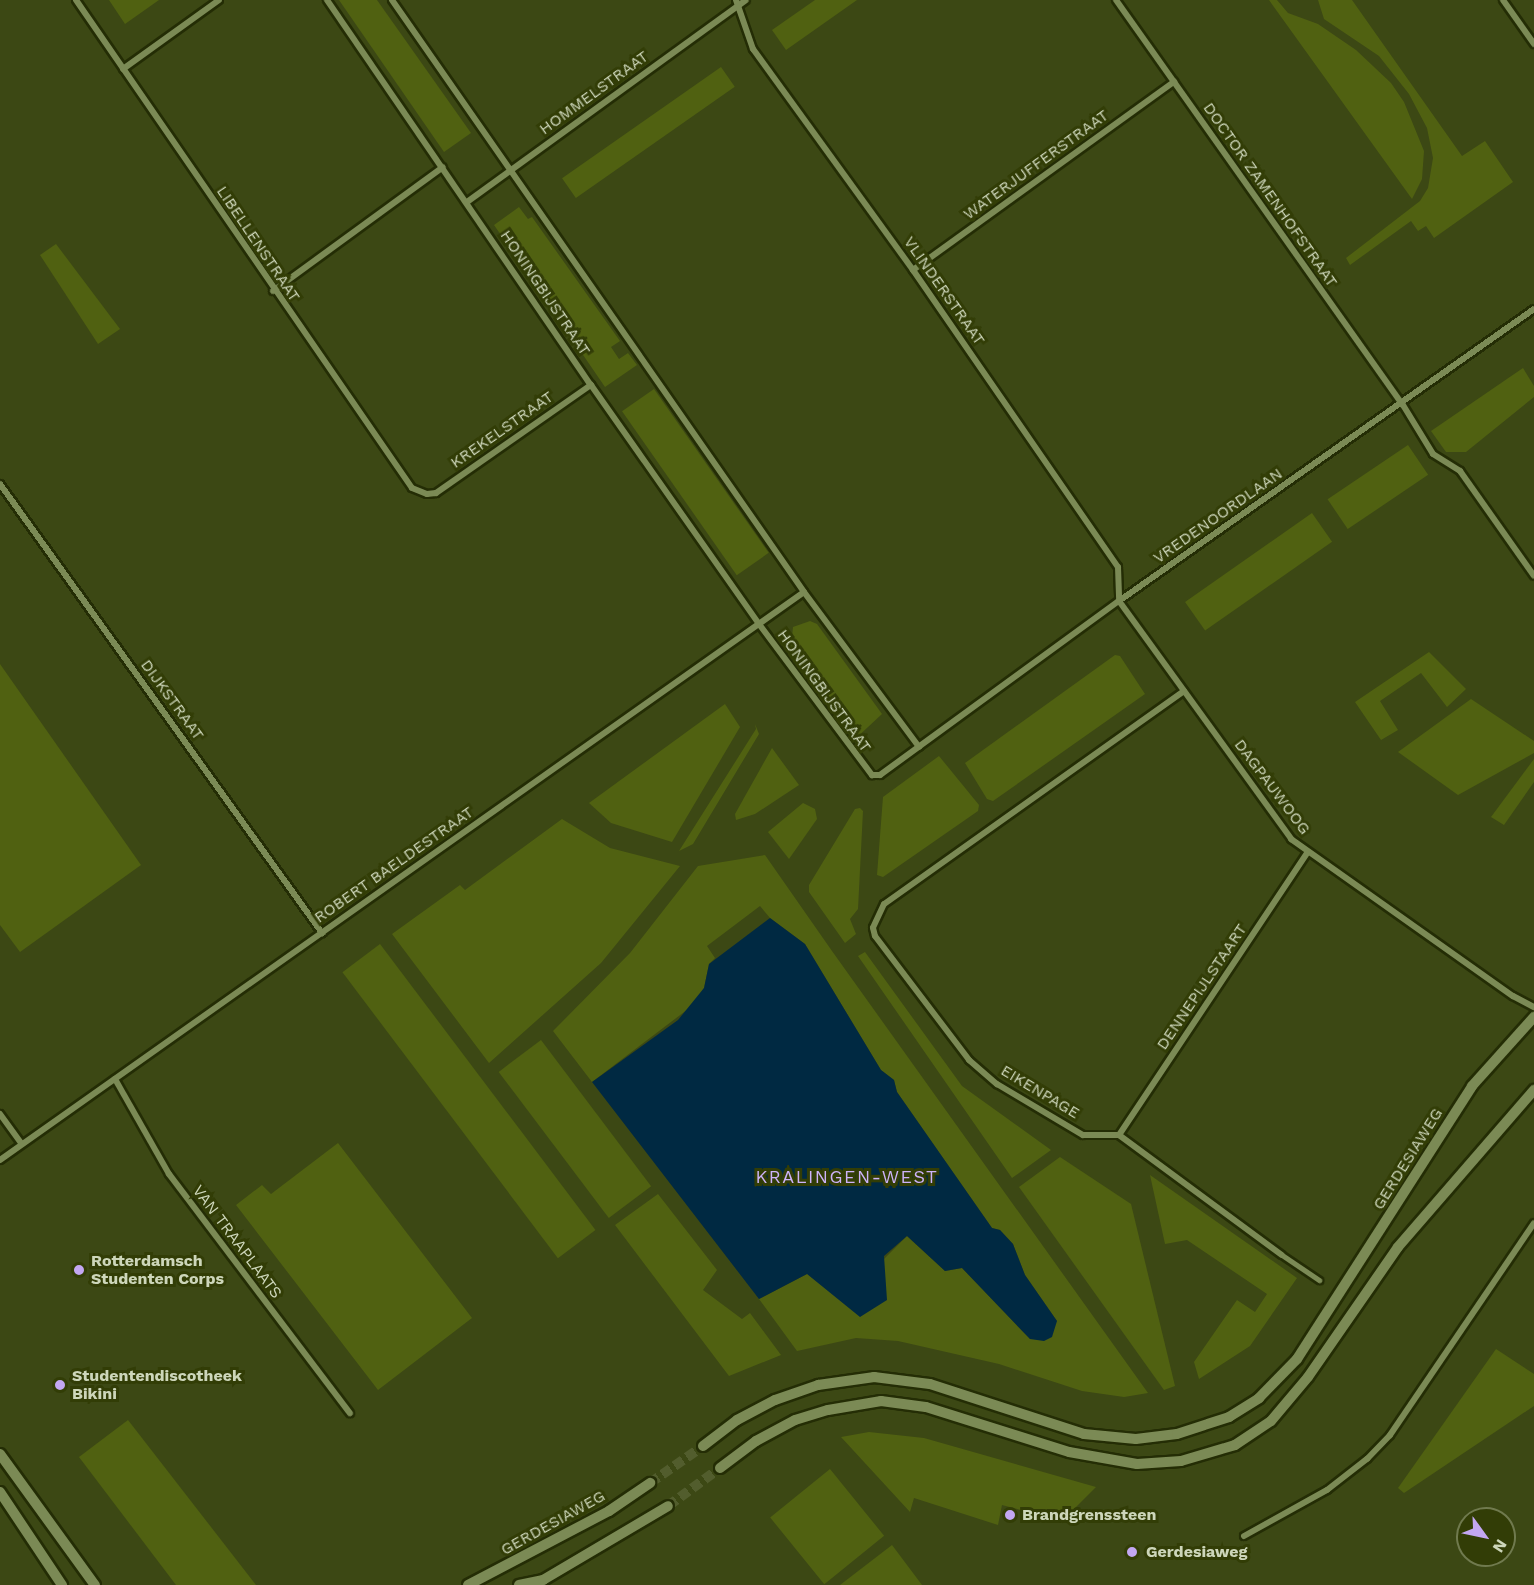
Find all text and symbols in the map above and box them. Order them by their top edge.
street label: HOMMELSTRAAT [536,47,652,139]
street label: DOCTOR ZAMENHOFSTRAAT [1199,99,1341,291]
street label: WATERJUFFERSTRAAT [960,106,1112,224]
street label: LIBELLENSTRAAT [212,182,304,306]
street label: HONINGBIJSTRAAT [496,227,594,359]
street label: VLINDERSTRAAT [899,233,989,349]
street label: KREKELSTRAAT [447,387,557,473]
street label: VREDENOORDLAAN [1150,464,1286,568]
street label: HONINGBIJSTRAAT [773,626,875,756]
street label: DIJKSTRAAT [136,656,208,744]
street label: DAGPAUWOOG [1230,736,1314,838]
street label: ROBERT BAELDESTRAAT [311,803,477,927]
street label: DENNEPIJLSTAART [1153,920,1251,1054]
street label: EIKENPAGE [997,1061,1083,1123]
street label: GERDESIAWEG [1369,1105,1447,1213]
district label: KRALINGEN-WEST [756,1166,938,1188]
street label: VAN TRAAPLAATS [188,1182,286,1302]
place label: Rotterdamsch Studenten Corps [91,1251,224,1289]
marker: Rotterdamsch Studenten Corps [72,1263,86,1277]
place label: Studentendiscotheek Bikini [72,1366,242,1404]
marker: Studentendiscotheek Bikini [53,1378,67,1392]
street label: GERDESIAWEG [498,1486,608,1560]
place label: Brandgrenssteen [1022,1505,1156,1525]
north arrow [1456,1507,1516,1567]
marker: Brandgrenssteen [1003,1508,1017,1522]
text: N [1489,1536,1511,1556]
place label: Gerdesiaweg [1146,1542,1247,1562]
marker: Gerdesiaweg [1123,1543,1141,1561]

